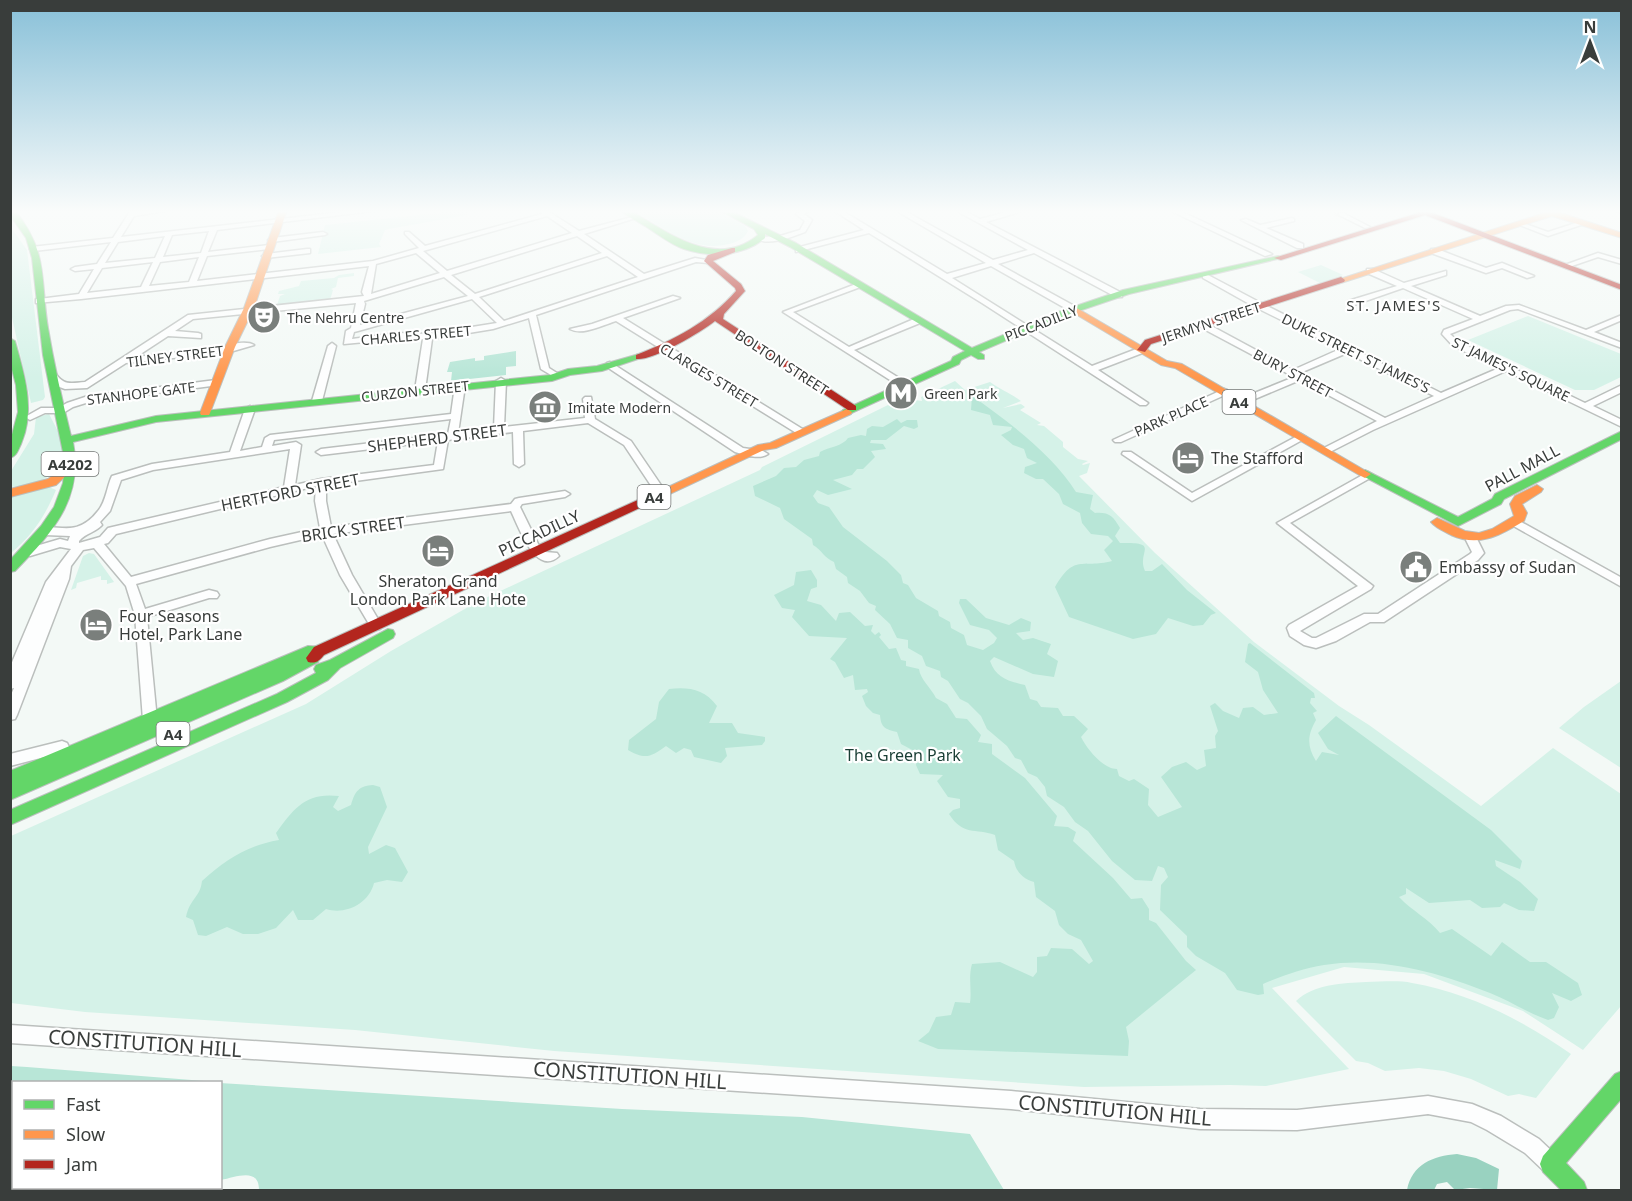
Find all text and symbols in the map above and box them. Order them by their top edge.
north arrow [1560,12,1620,72]
text: N [1583,16,1597,38]
district label: ST. JAMES'S [1346,295,1442,315]
street label: JERMYN STREET [1157,297,1263,348]
theatre icon: The Nehru Centre [246,299,282,335]
street label: PICCADILLY [1002,300,1080,346]
place label: The Nehru Centre [287,308,404,327]
street label: DUKE STREET ST JAMES'S [1279,309,1434,397]
street label: CHARLES STREET [360,321,472,349]
street label: BOLTON STREET [732,325,832,399]
street label: ST JAMES'S SQUARE [1449,332,1573,406]
street label: CLARGES STREET [657,338,762,412]
street label: TILNEY STREET [126,341,225,371]
street label: BURY STREET [1250,344,1336,402]
metro station icon: Green Park [883,375,919,411]
street label: CURZON STREET [360,376,470,406]
street label: STANHOPE GATE [86,377,196,409]
place label: Green Park [924,384,998,403]
museum icon: Imitate Modern [527,389,563,425]
road number: A4 [1222,390,1256,414]
street label: PARK PLACE [1131,391,1211,441]
place label: Imitate Modern [568,398,671,417]
street label: SHEPHERD STREET [366,419,508,457]
street label: PALL MALL [1481,439,1563,497]
hotel icon: The Stafford [1170,440,1206,476]
place label: The Stafford [1211,447,1303,469]
road number: A4202 [42,452,98,476]
street label: HERTFORD STREET [219,468,361,516]
road number: A4 [638,485,670,509]
street label: PICCADILLY [495,504,584,561]
street label: BRICK STREET [300,511,406,547]
hotel icon: Sheraton Grand London Park Lane Hote [420,533,456,569]
public building icon: Embassy of Sudan [1398,549,1434,585]
place label: Embassy of Sudan [1439,556,1576,578]
place label: Sheraton Grand London Park Lane Hote [350,570,526,610]
place label: Four Seasons Hotel, Park Lane [119,605,242,645]
hotel icon: Four Seasons Hotel, Park Lane [78,607,114,643]
road number: A4 [156,722,190,746]
park label: The Green Park [845,744,961,766]
street label: CONSTITUTION HILL [47,1023,243,1063]
street label: CONSTITUTION HILL [532,1055,728,1095]
legend [12,1081,222,1189]
street label: CONSTITUTION HILL [1017,1088,1213,1132]
text: Fast [66,1092,101,1116]
text: Slow [66,1122,105,1146]
text: Jam [64,1152,98,1176]

